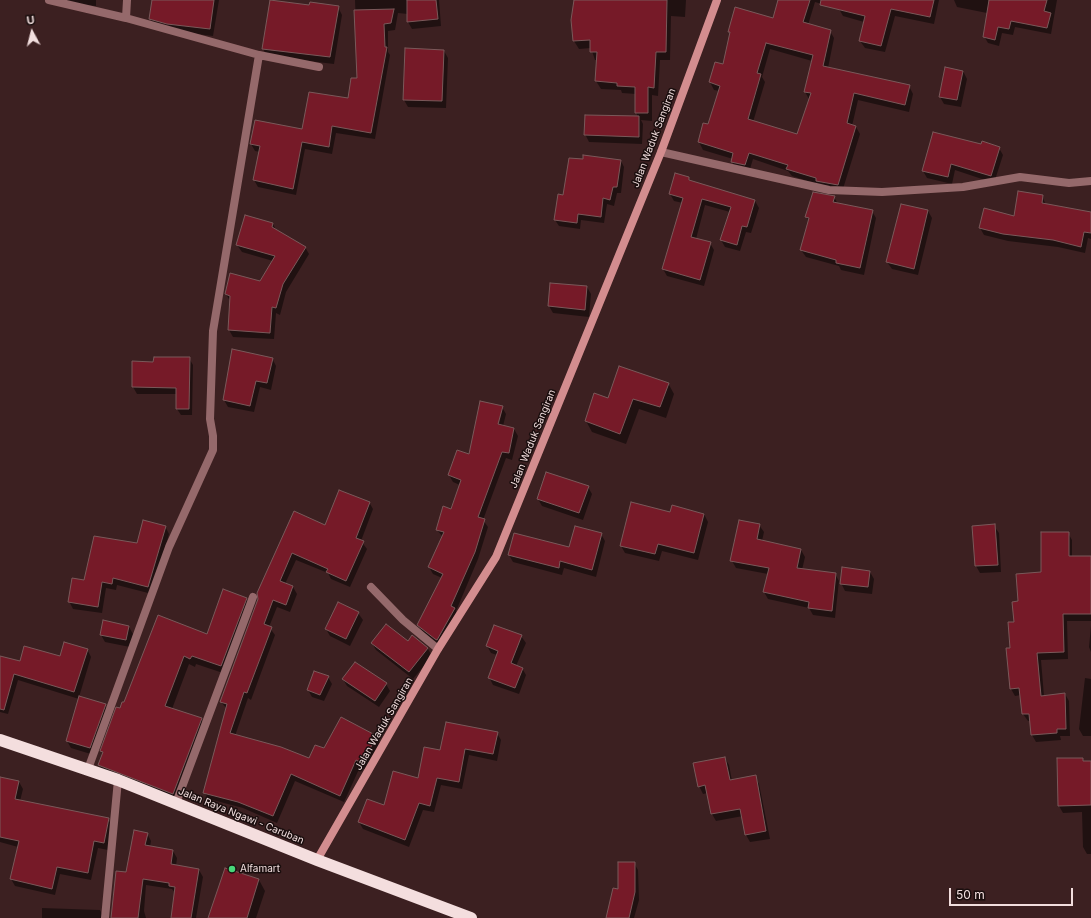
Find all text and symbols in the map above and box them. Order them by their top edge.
north arrow [12,12,52,52]
text: U [26,13,35,28]
street label: Jalan Waduk Sangiran [630,87,678,189]
street label: Jalan Waduk Sangiran [508,388,558,490]
street label: Jalan Waduk Sangiran [353,675,415,773]
street label: Jalan Raya Ngawi - Caruban [176,785,306,847]
place label: Alfamart [240,863,280,875]
marker: Alfamart [227,864,237,874]
scale bar [951,880,1075,906]
text: 50 m [956,887,985,902]

